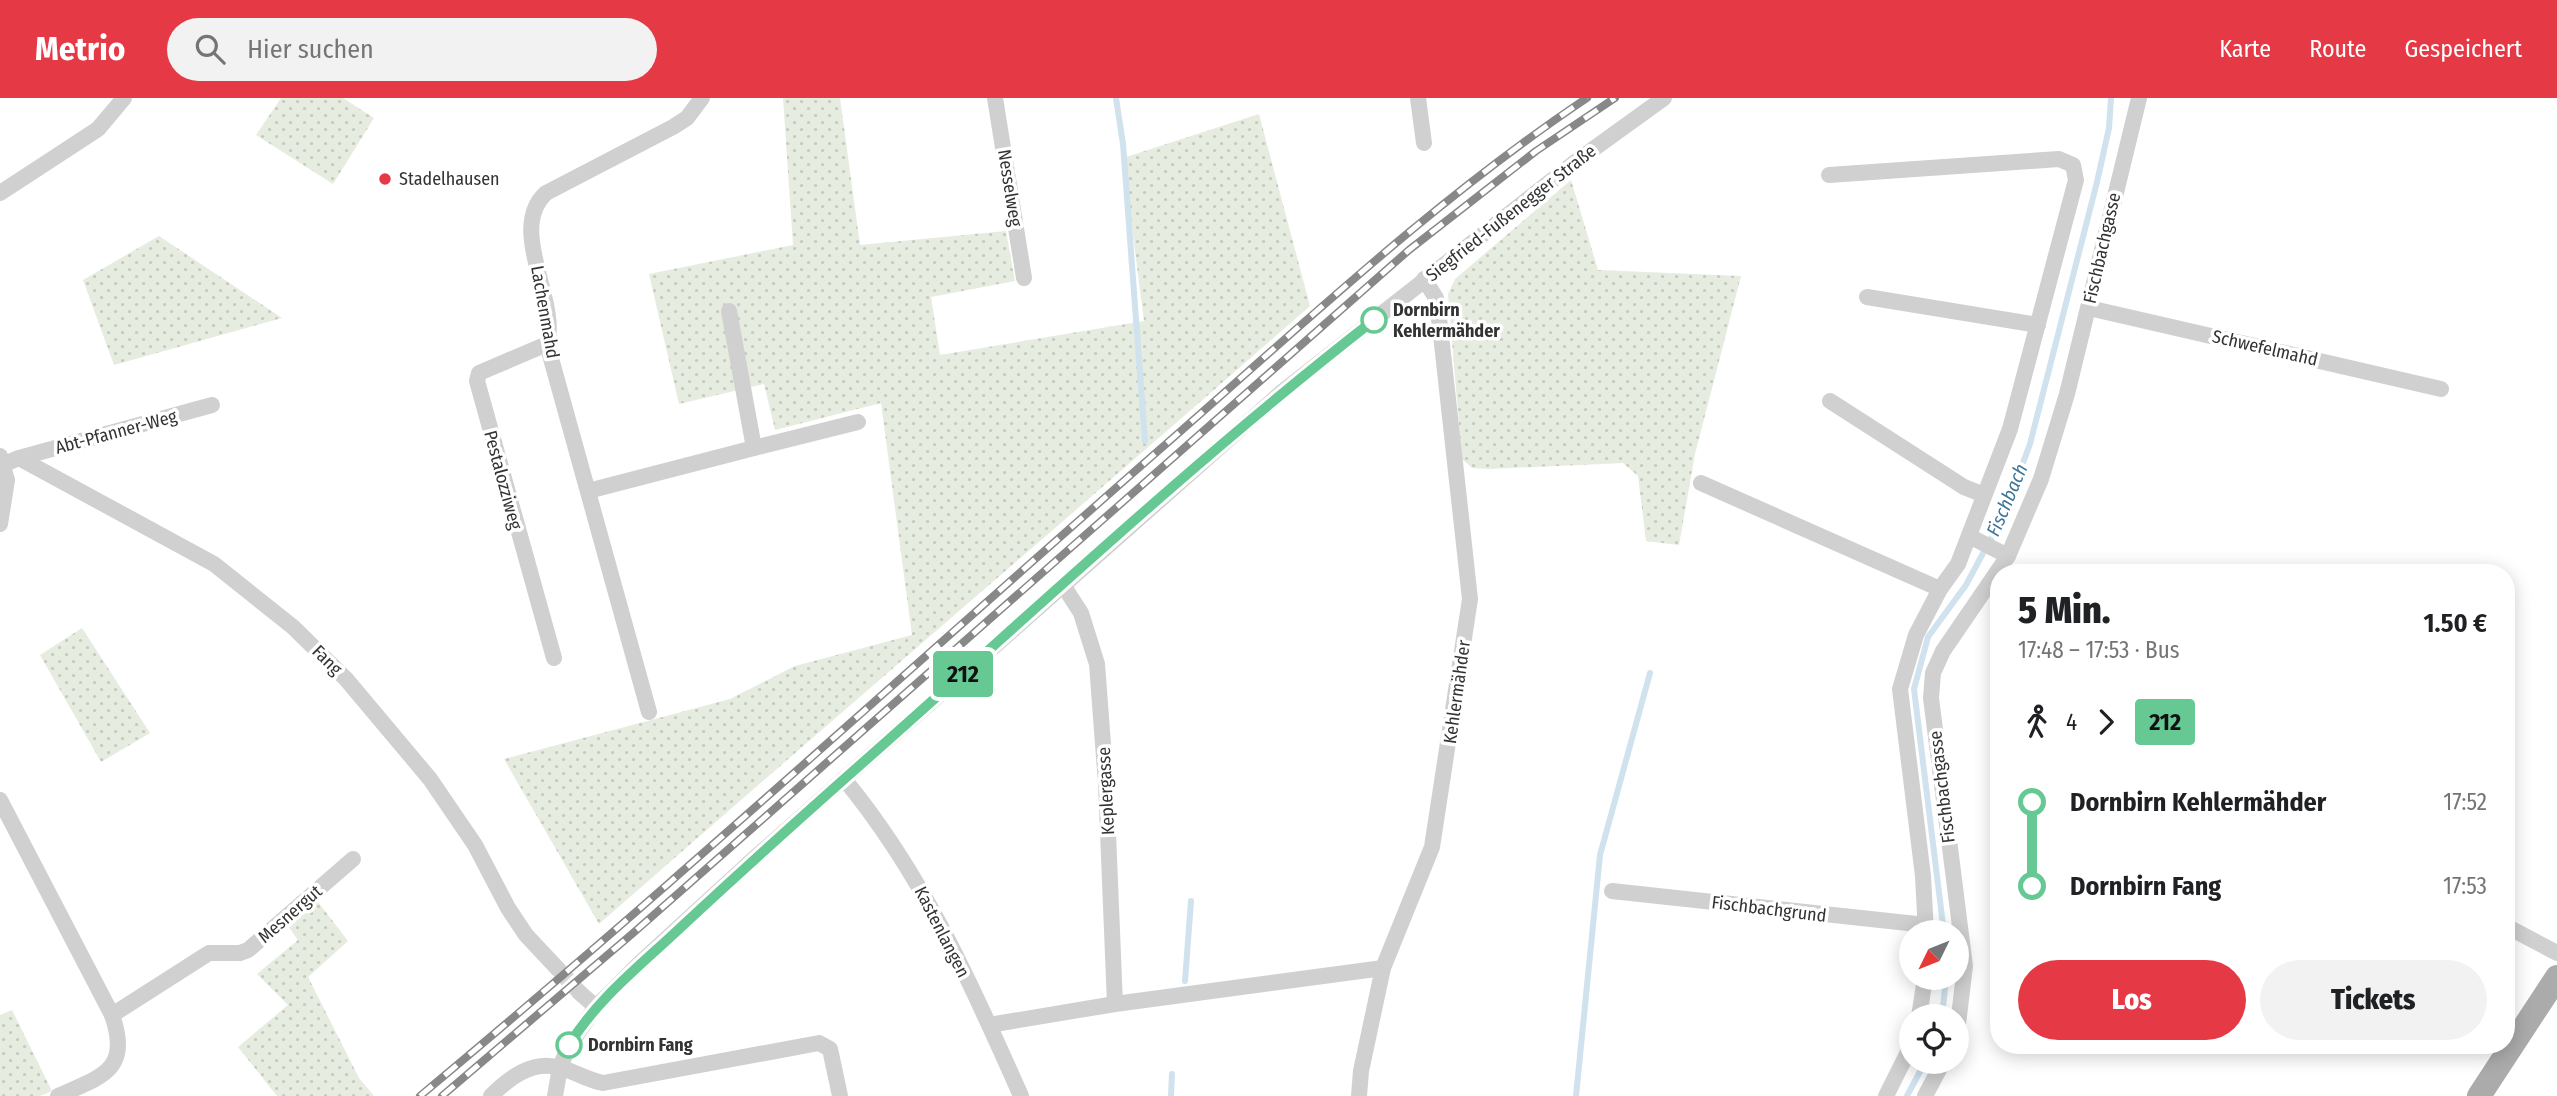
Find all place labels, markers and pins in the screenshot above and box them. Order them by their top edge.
place label: Stadelhausen [399,168,500,190]
marker: Stadelhausen [377,171,393,187]
place label: Dornbirn Kehlermähder [1393,299,1500,342]
marker: Dornbirn Kehlermähder [1361,307,1387,333]
marker: Dornbirn Fang [556,1032,582,1058]
place label: Dornbirn Fang [588,1034,693,1056]

